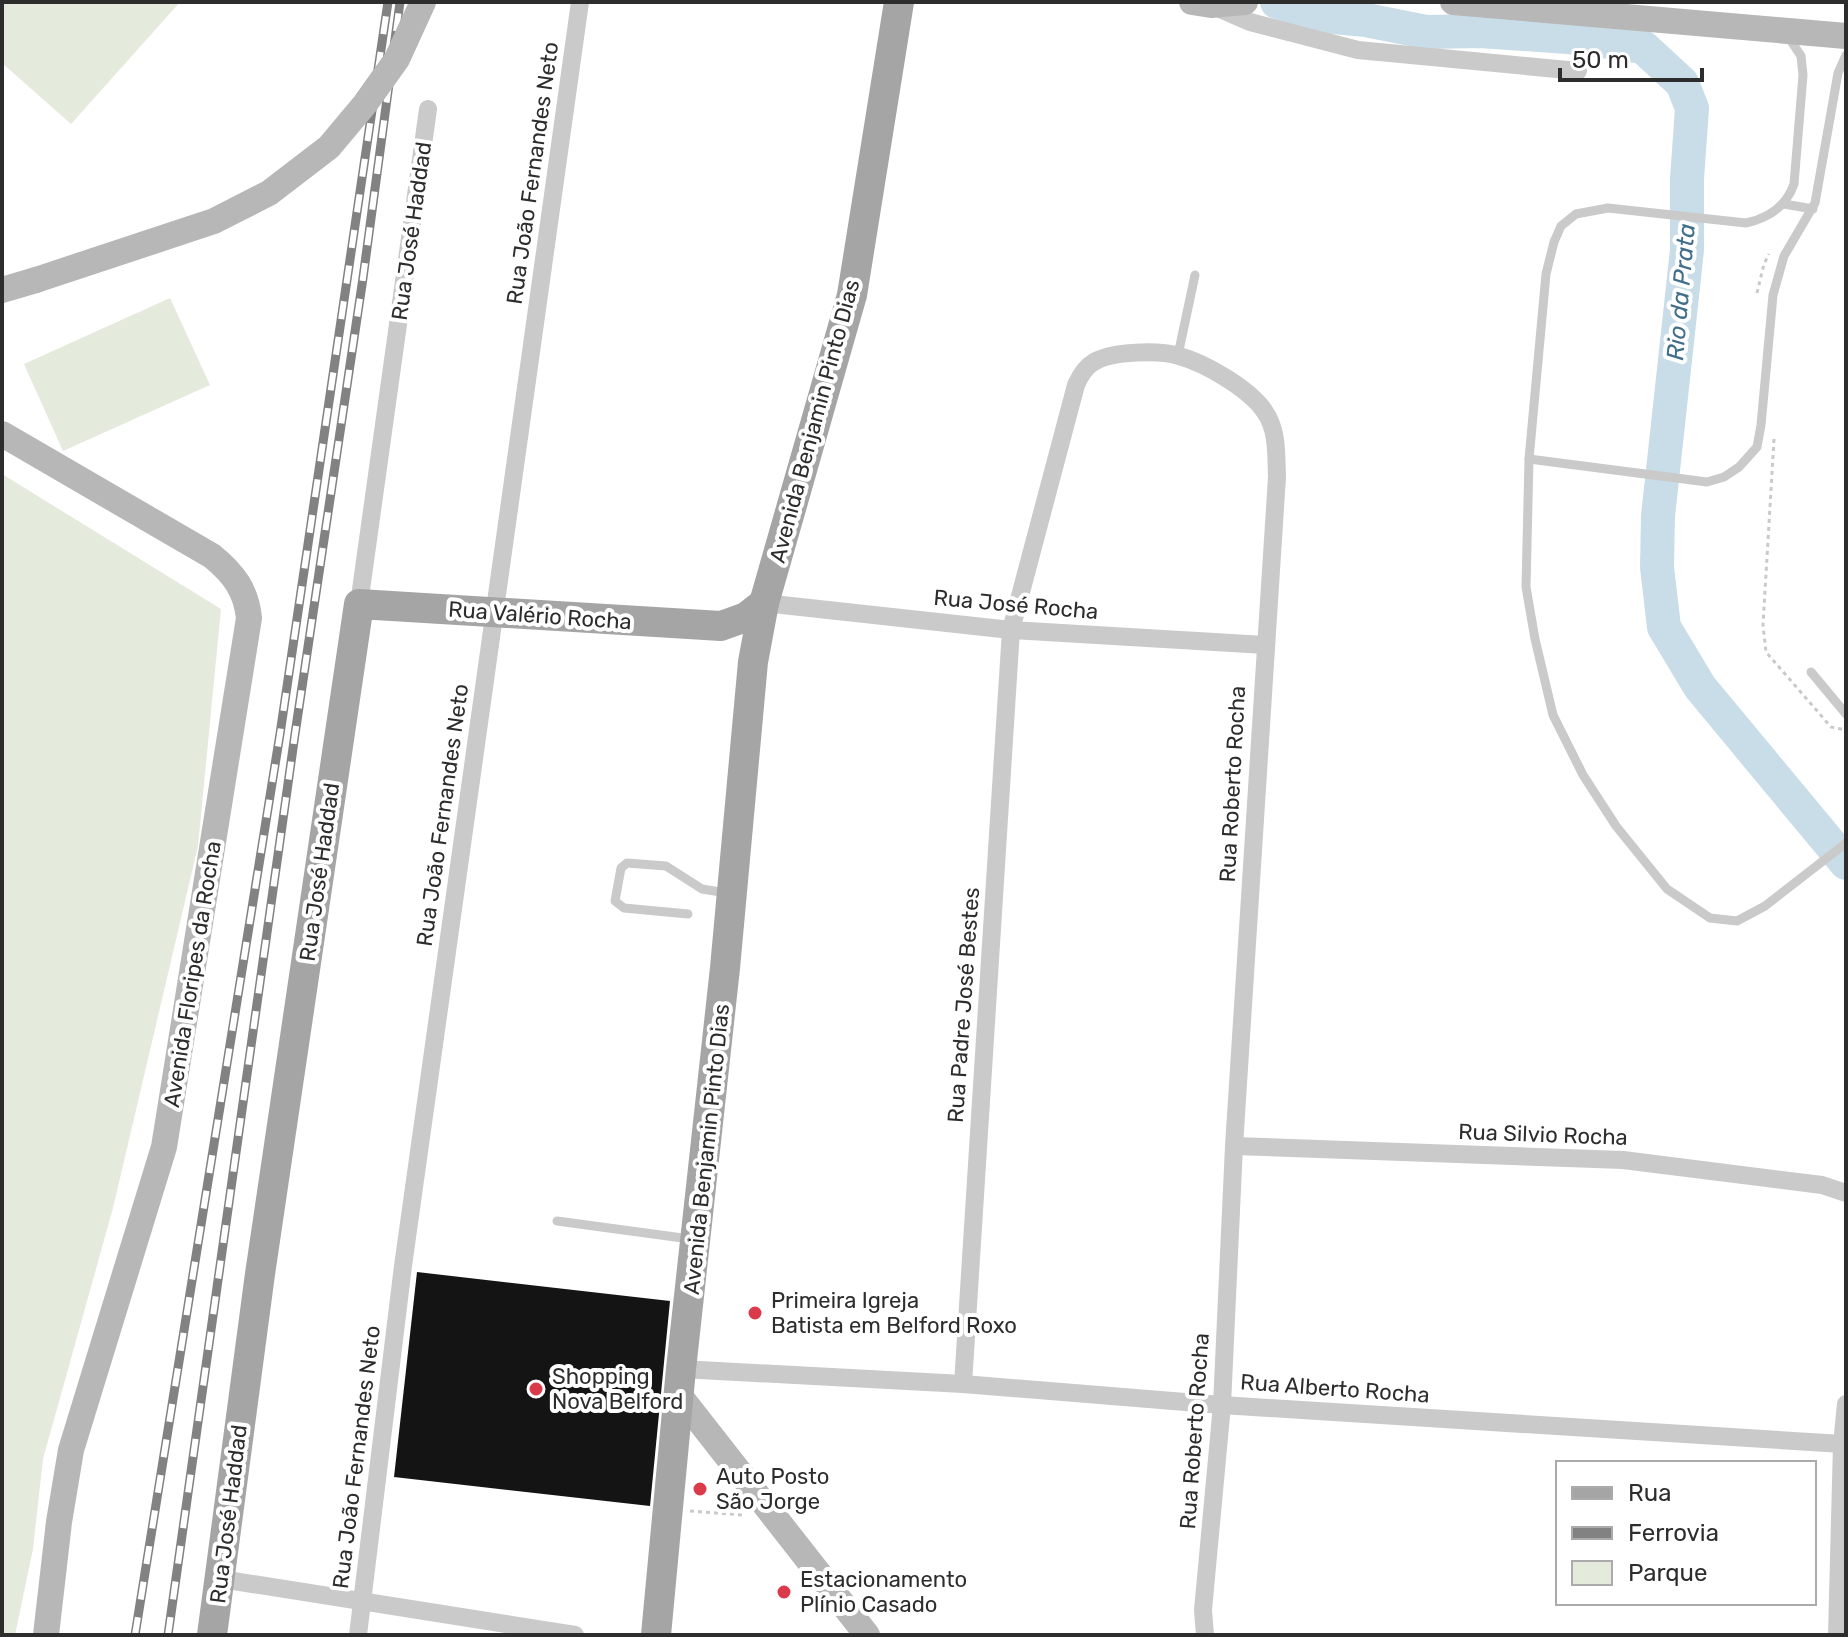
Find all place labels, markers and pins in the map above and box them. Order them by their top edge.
place label: Primeira Igreja Batista em Belford Roxo [771,1287,1017,1339]
marker: Primeira Igreja Batista em Belford Roxo [746,1304,764,1322]
place label: Shopping Nova Belford [552,1363,683,1415]
marker: Shopping Nova Belford [527,1380,545,1398]
place label: Auto Posto São Jorge [716,1463,830,1515]
marker: Auto Posto São Jorge [691,1480,709,1498]
place label: Estacionamento Plínio Casado [800,1566,967,1618]
marker: Estacionamento Plínio Casado [775,1583,793,1601]

